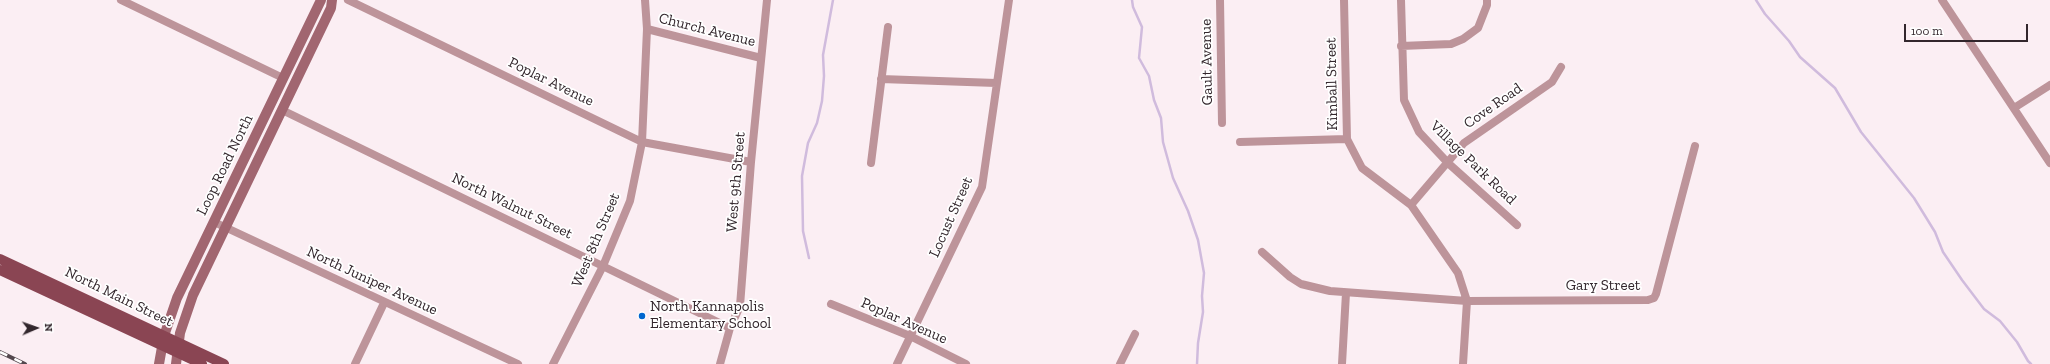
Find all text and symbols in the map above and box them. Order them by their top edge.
street label: Church Avenue [657,9,757,51]
scale bar [1906,16,2030,42]
street label: Gault Avenue [1197,19,1217,105]
text: 100 m [1911,24,1943,38]
street label: Kimball Street [1322,37,1342,131]
street label: Poplar Avenue [505,54,597,110]
street label: Cove Road [1460,79,1526,133]
street label: Loop Road North [193,112,257,218]
street label: Village Park Road [1426,117,1520,209]
street label: West 9th Street [723,131,749,233]
street label: North Walnut Street [449,169,575,243]
street label: Locust Street [925,174,977,260]
street label: West 8th Street [568,190,624,290]
street label: North Juniper Avenue [304,243,440,319]
street label: North Main Street [62,263,176,331]
street label: Gary Street [1566,277,1640,295]
street label: Poplar Avenue [858,294,950,348]
place label: North Kannapolis Elementary School [650,298,771,333]
north arrow [16,308,56,348]
marker: North Kannapolis Elementary School [637,311,647,321]
text: N [42,323,55,332]

